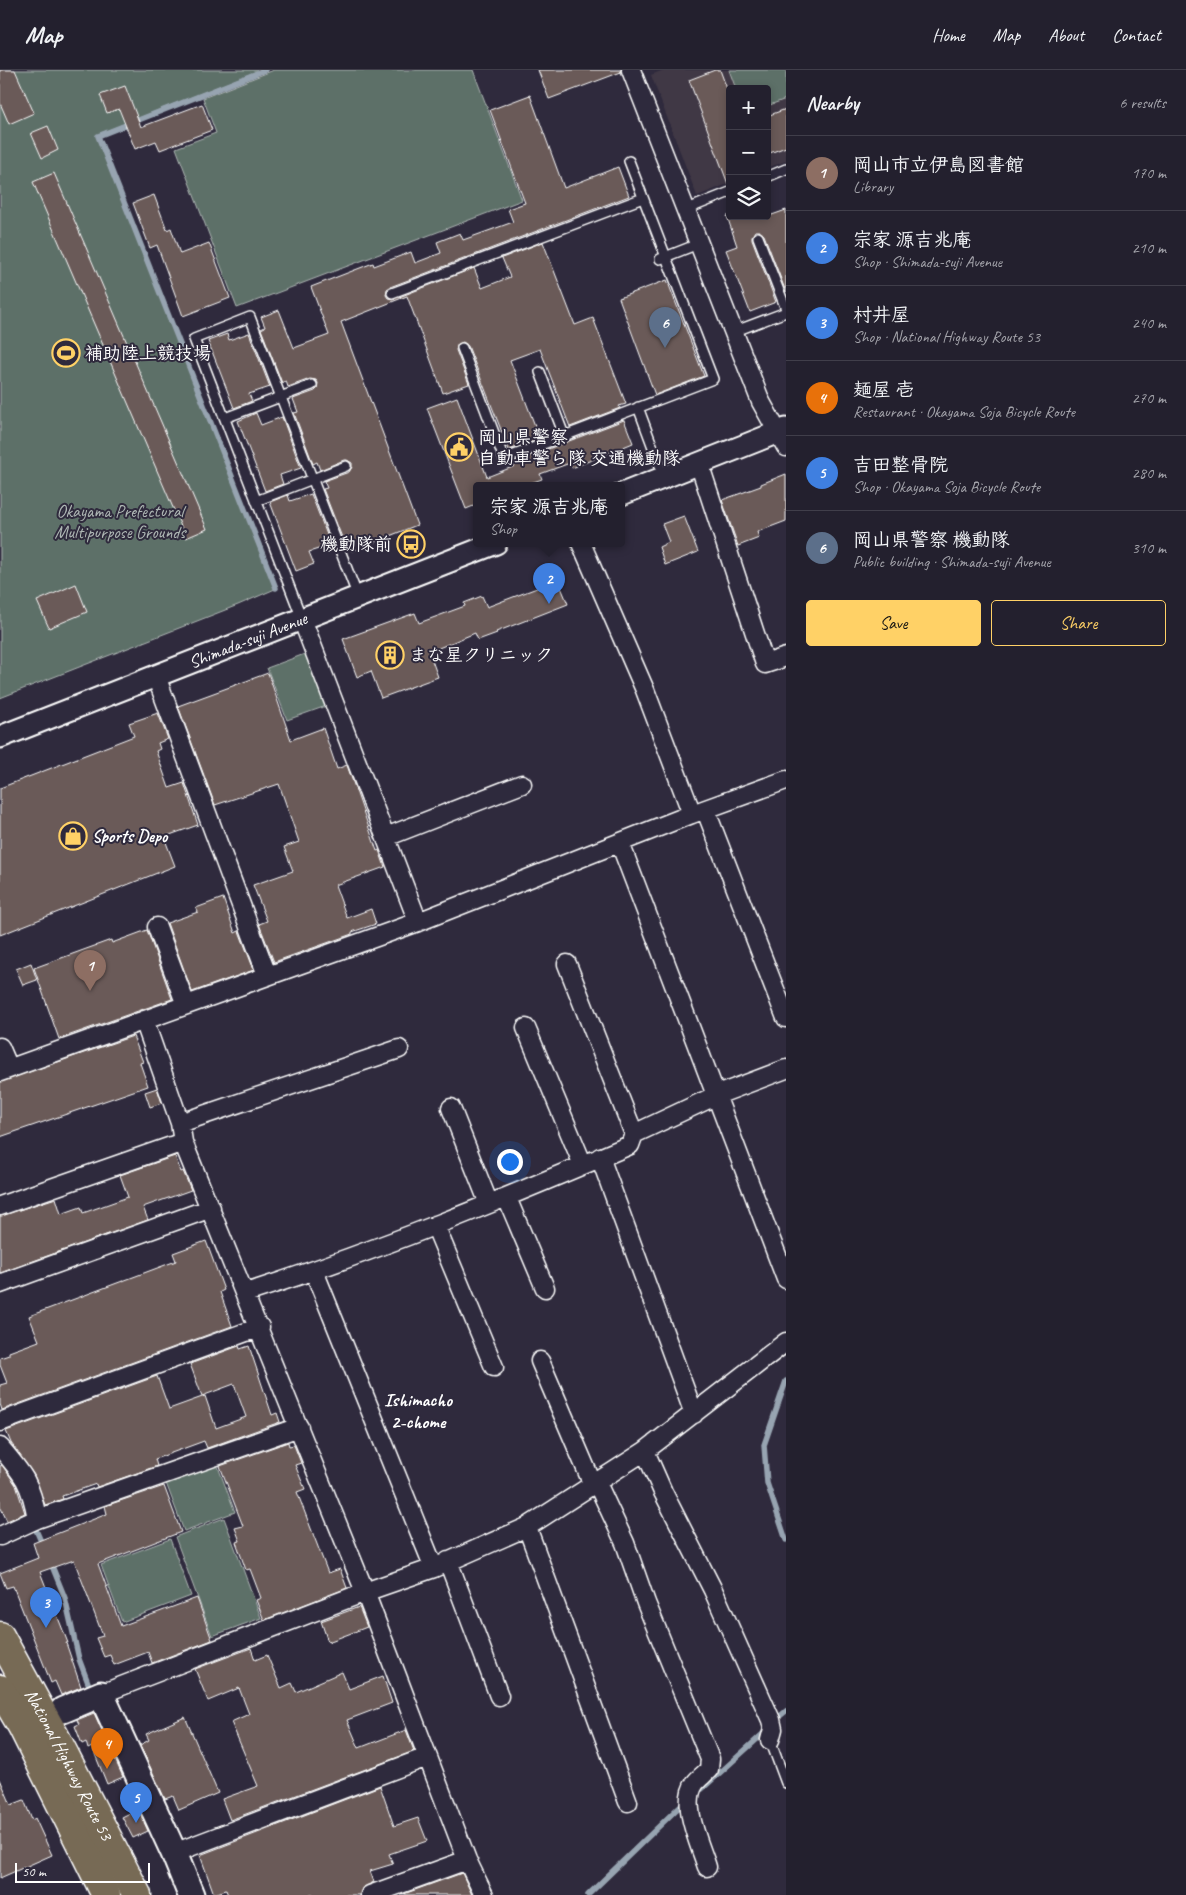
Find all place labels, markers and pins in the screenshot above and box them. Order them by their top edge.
pin: 6 [649,307,681,348]
sports icon: 補助陸上競技場 [51,338,81,368]
place label: 補助陸上競技場 [85,342,211,364]
place label: 岡山県警察 自動車警ら隊 交通機動隊 [478,426,680,469]
public building icon: 岡山県警察 自動車警ら隊 交通機動隊 [444,432,474,462]
bus stop icon: 機動隊前 [396,529,426,559]
place label: 機動隊前 [320,533,392,555]
pin: 2 [533,563,565,604]
building icon: まな星クリニック [375,640,405,670]
place label: まな星クリニック [409,644,553,666]
shop icon: Sports Depo [58,821,88,851]
place label: Sports Depo [92,825,169,847]
pin: 1 [74,950,106,991]
pin: 3 [30,1587,62,1628]
pin: 4 [91,1728,123,1769]
pin: 5 [120,1782,152,1823]

